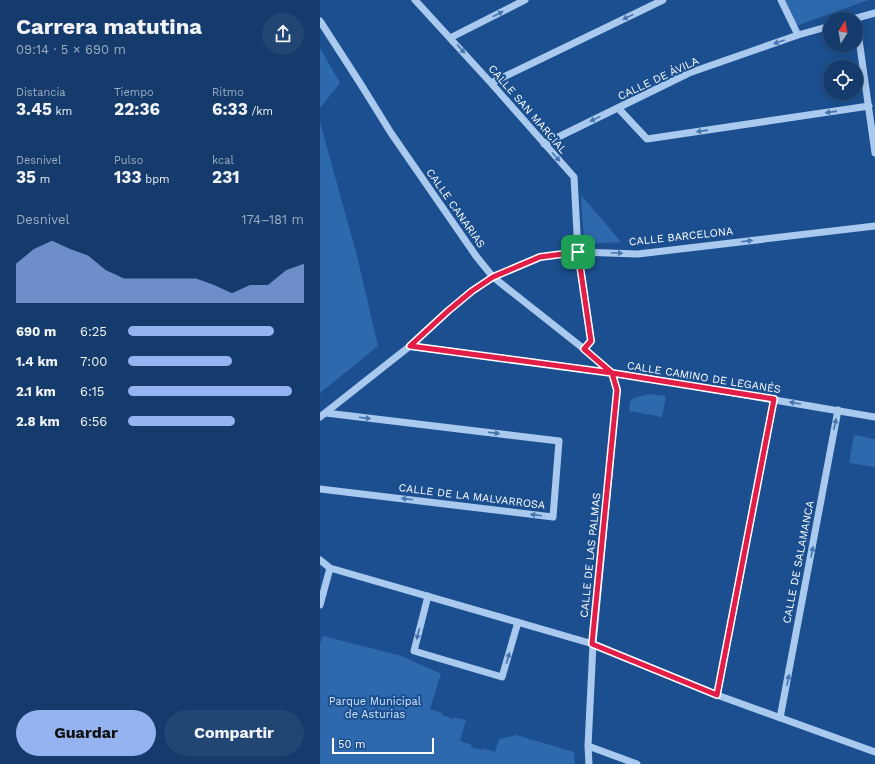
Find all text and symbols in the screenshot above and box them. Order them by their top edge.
one-way arrow [492,11,503,17]
north arrow [823,12,863,52]
map controls [823,12,863,100]
button: share [262,13,304,55]
text: Carrera matutina [16,14,202,39]
one-way arrow [622,14,633,20]
one-way arrow [773,39,785,45]
text: 09:14 · 5 × 690 m [16,42,126,57]
one-way arrow [456,44,465,55]
street label: CALLE DE ÁVILA [615,53,701,103]
button: locate [823,60,863,100]
street label: CALLE SAN MARCIAL [486,62,570,157]
text: Distancia [16,86,66,99]
text: Tiempo [114,86,154,99]
text: Ritmo [212,86,244,99]
text: 3.45 [16,99,52,119]
text: 22:36 [114,99,160,119]
text: 6:33 [212,99,248,119]
text: km [52,105,72,118]
text: /km [248,105,273,118]
one-way arrow [824,109,837,115]
one-way arrow [590,116,601,122]
one-way arrow [696,128,708,134]
one-way arrow [551,152,561,162]
text: Desnivel [16,154,61,167]
text: Pulso [114,154,143,167]
text: kcal [212,154,234,167]
street label: CALLE CANARIAS [423,166,488,250]
text: 35 [16,167,36,187]
text: 133 [114,167,142,187]
text: 231 [212,167,240,187]
text: m [36,173,50,186]
text: bpm [142,173,170,186]
text: Desnivel [16,212,69,227]
text: 174–181 m [241,212,304,227]
street label: CALLE BARCELONA [628,225,734,248]
pin [561,235,595,269]
one-way arrow [741,238,753,244]
icon: arrive [567,241,589,263]
one-way arrow [611,250,624,256]
text: 690 m [16,324,56,339]
text: 6:25 [80,324,107,339]
text: 1.4 km [16,354,58,369]
text: 7:00 [80,354,107,369]
street label: CALLE CAMINO DE LEGANÉS [626,358,782,396]
text: 2.1 km [16,384,56,399]
text: 6:15 [80,384,104,399]
one-way arrow [789,400,801,406]
text: 2.8 km [16,414,60,429]
text: 6:56 [80,414,107,429]
one-way arrow [359,414,371,421]
one-way arrow [833,418,839,430]
one-way arrow [488,430,500,436]
street label: CALLE DE LA MALVARROSA [398,481,546,512]
street label: CALLE DE LAS PALMAS [577,492,604,618]
one-way arrow [401,496,413,502]
street label: CALLE DE SALAMANCA [780,499,817,625]
one-way arrow [530,512,542,518]
one-way arrow [809,546,815,558]
one-way arrow [415,628,421,640]
one-way arrow [505,652,511,664]
one-way arrow [785,674,791,686]
park label: Parque Municipal de Asturias [329,695,422,721]
button: Guardar [16,710,156,756]
button: Compartir [164,710,304,756]
scale bar [332,736,434,755]
text: 50 m [338,738,365,751]

